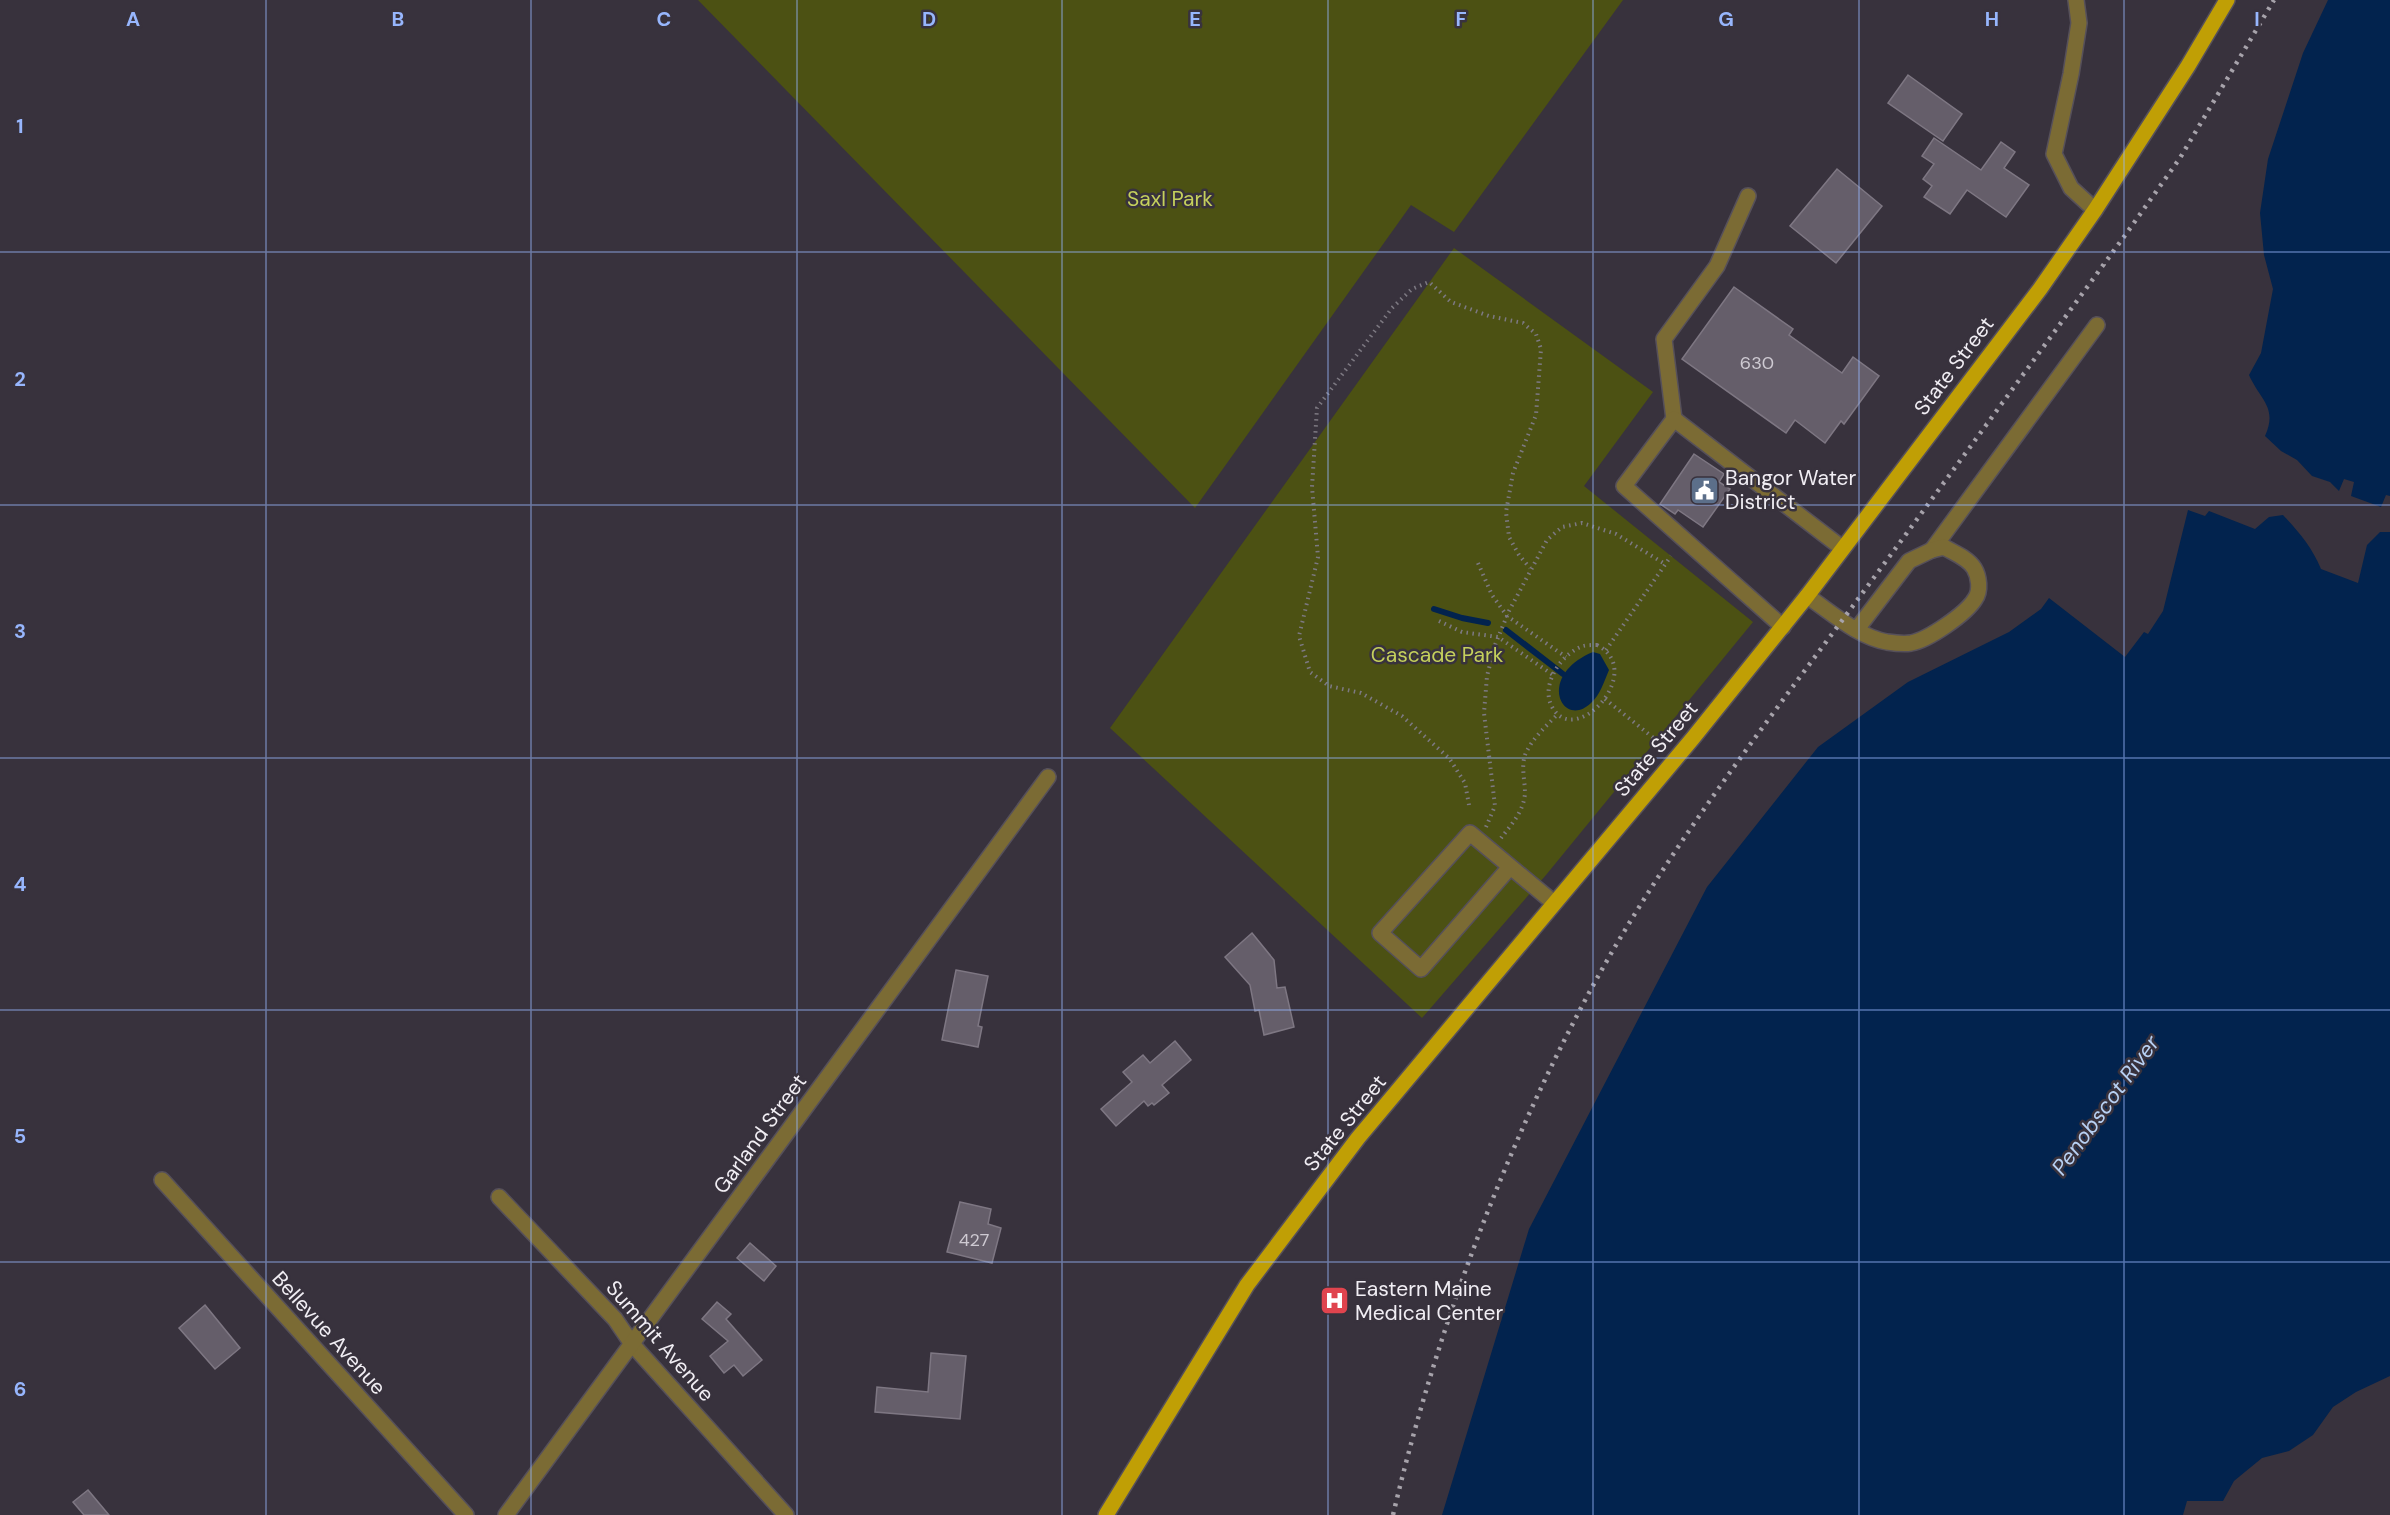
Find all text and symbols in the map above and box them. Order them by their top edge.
text: A [126,6,140,32]
text: B [392,6,404,32]
text: C [657,6,671,32]
text: D [922,6,936,32]
text: E [1189,6,1201,32]
text: F [1455,6,1467,32]
text: G [1718,6,1734,32]
text: H [1985,6,1999,32]
text: I [2254,6,2260,32]
text: 1 [16,113,24,139]
park label: Saxl Park [1127,185,1213,213]
street label: State Street [1908,311,2000,421]
house number: 630 [1740,351,1774,375]
text: 2 [14,366,26,392]
place label: Bangor Water District [1725,464,1857,516]
public building icon: Bangor Water District [1688,474,1720,506]
text: 3 [14,618,26,644]
park label: Cascade Park [1371,641,1504,669]
street label: State Street [1608,695,1704,803]
text: 4 [14,871,27,897]
water label: Penobscot River [2045,1029,2166,1181]
street label: Garland Street [707,1069,813,1199]
street label: State Street [1297,1069,1393,1177]
text: 5 [14,1123,26,1149]
house number: 427 [959,1228,989,1252]
street label: Bellevue Avenue [266,1265,392,1401]
street label: Summit Avenue [600,1275,720,1408]
place label: Eastern Maine Medical Center [1355,1275,1503,1327]
hospital icon: Eastern Maine Medical Center [1318,1285,1350,1317]
text: 6 [14,1376,26,1402]

